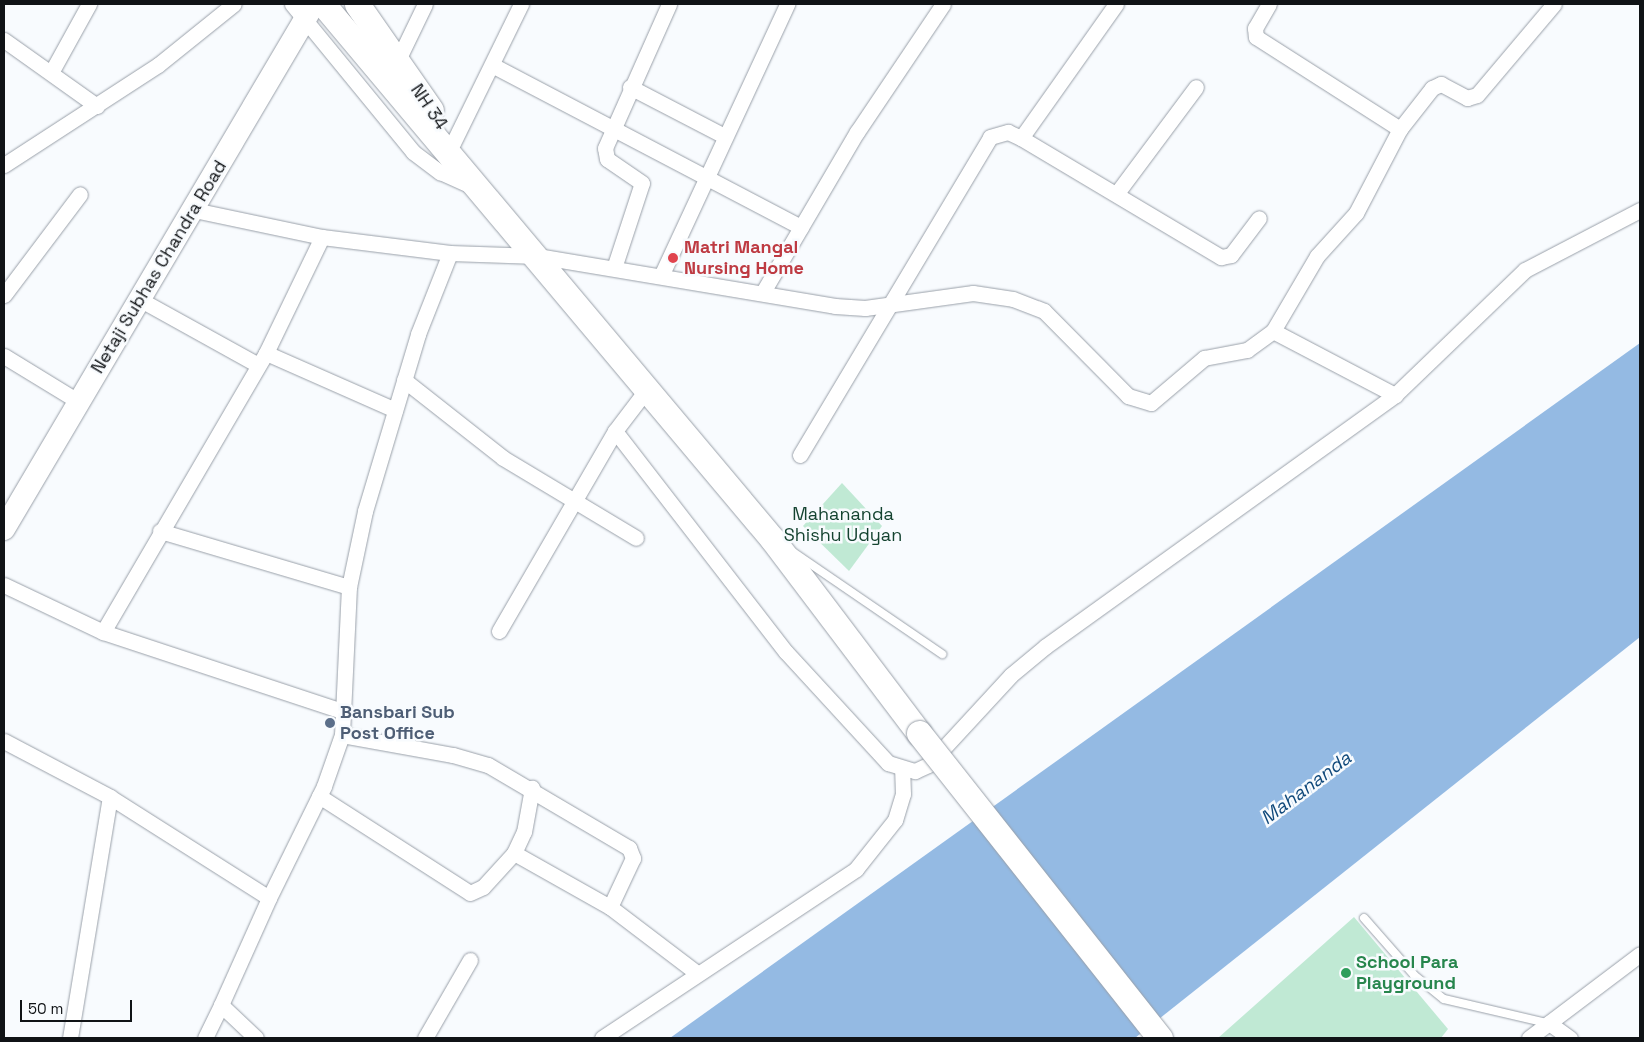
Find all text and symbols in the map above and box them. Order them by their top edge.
street label: NH 34 [406,80,452,134]
street label: Netaji Subhas Chandra Road [87,157,231,377]
place label: Matri Mangal Nursing Home [684,237,804,280]
marker: Matri Mangal Nursing Home [666,251,680,265]
park label: Mahananda Shishu Udyan [784,504,902,546]
place label: Bansbari Sub Post Office [340,702,455,744]
marker: Bansbari Sub Post Office [324,717,336,729]
water label: Mahananda [1256,747,1356,829]
place label: School Para Playground [1356,952,1458,994]
marker: School Para Playground [1340,967,1352,979]
scale bar [22,990,135,1022]
text: 50 m [28,999,63,1018]

